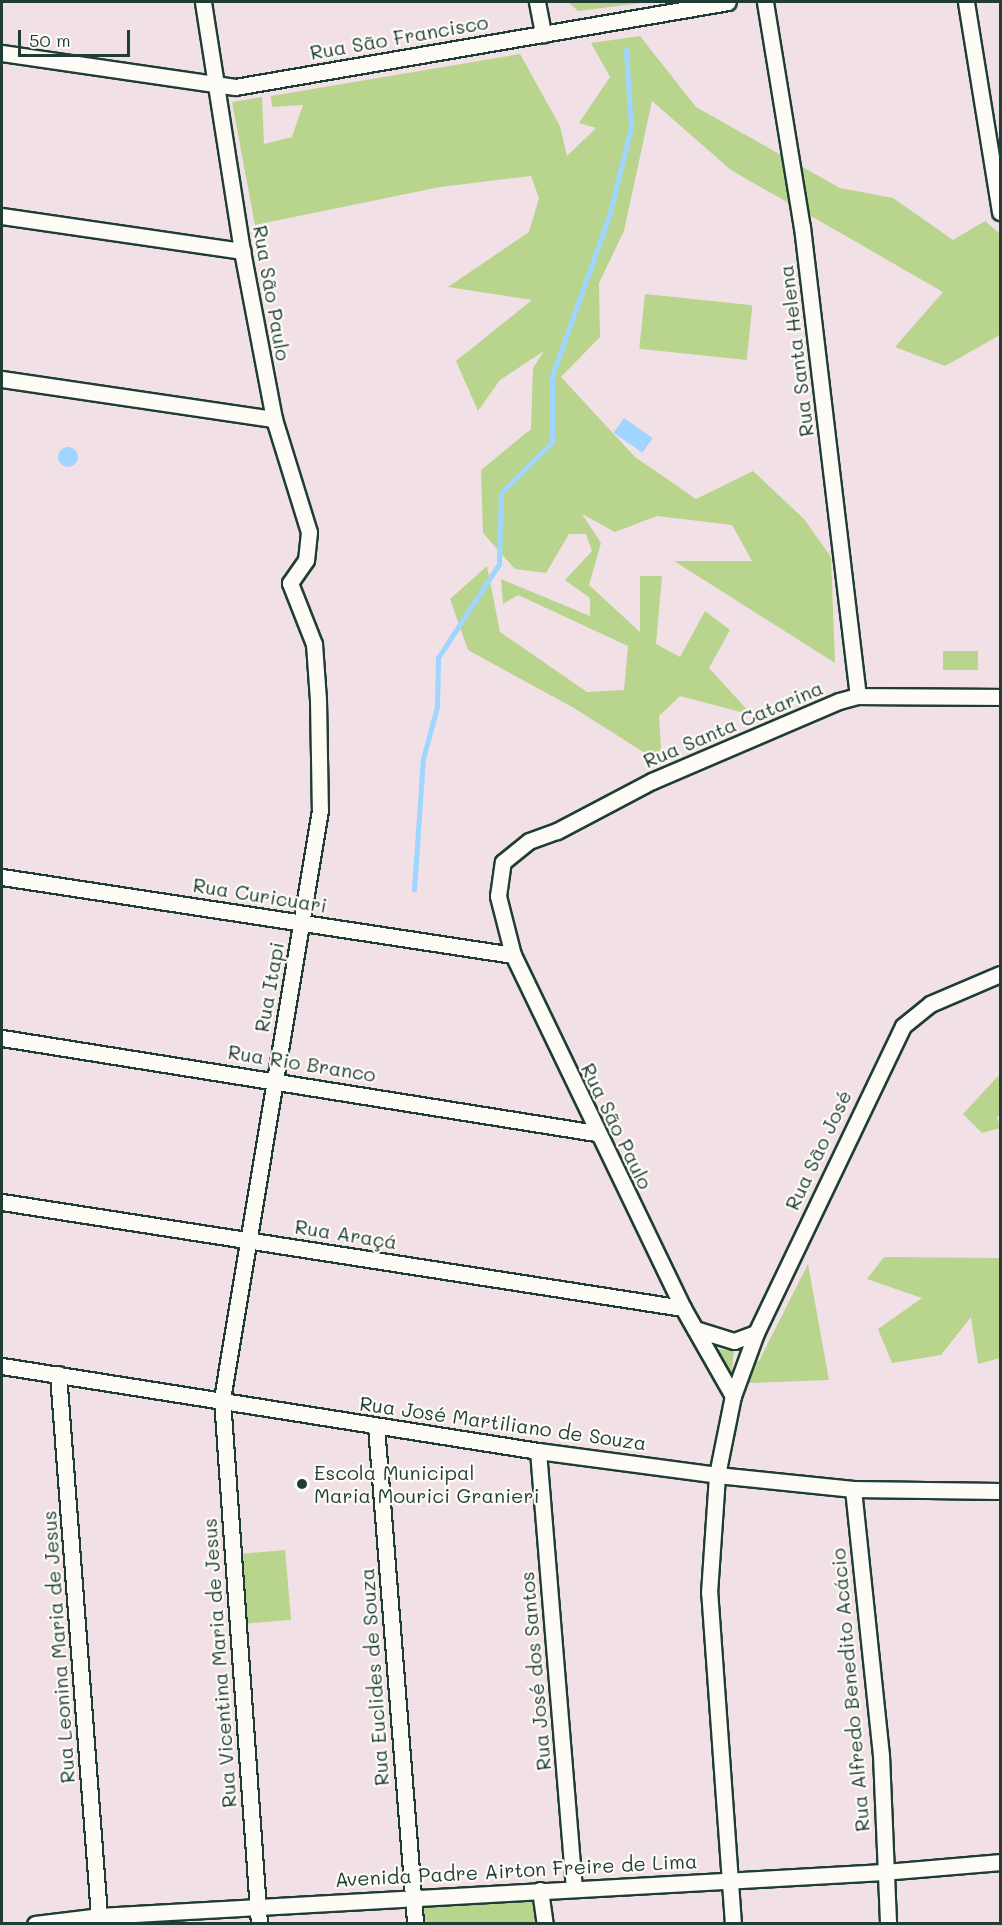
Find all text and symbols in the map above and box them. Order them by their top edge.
street label: Rua São Francisco [308,10,490,64]
scale bar [21,18,134,56]
text: 50 m [29,28,71,52]
street label: Rua São Paulo [248,223,296,363]
street label: Rua Santa Helena [774,264,818,438]
street label: Rua Santa Catarina [640,675,826,773]
street label: Rua Curicuari [191,873,329,917]
street label: Rua Itapi [249,940,289,1034]
street label: Rua Rio Branco [226,1039,378,1087]
street label: Rua São Paulo [576,1059,658,1193]
street label: Rua São José [780,1086,856,1214]
street label: Rua Araçá [293,1214,399,1254]
street label: Rua José Martiliano de Souza [358,1391,648,1455]
place label: Escola Municipal Maria Mourici Granieri [314,1460,540,1507]
marker: Escola Municipal Maria Mourici Granieri [295,1477,309,1491]
street label: Rua Leonina Maria de Jesus [37,1510,79,1784]
street label: Rua Vicentina Maria de Jesus [197,1517,241,1809]
street label: Rua Alfredo Benedito Acácio [826,1547,874,1833]
street label: Rua Euclides de Souza [354,1567,394,1787]
street label: Rua José dos Santos [514,1570,556,1772]
street label: Avenida Padre Airton Freire de Lima [334,1849,698,1891]

